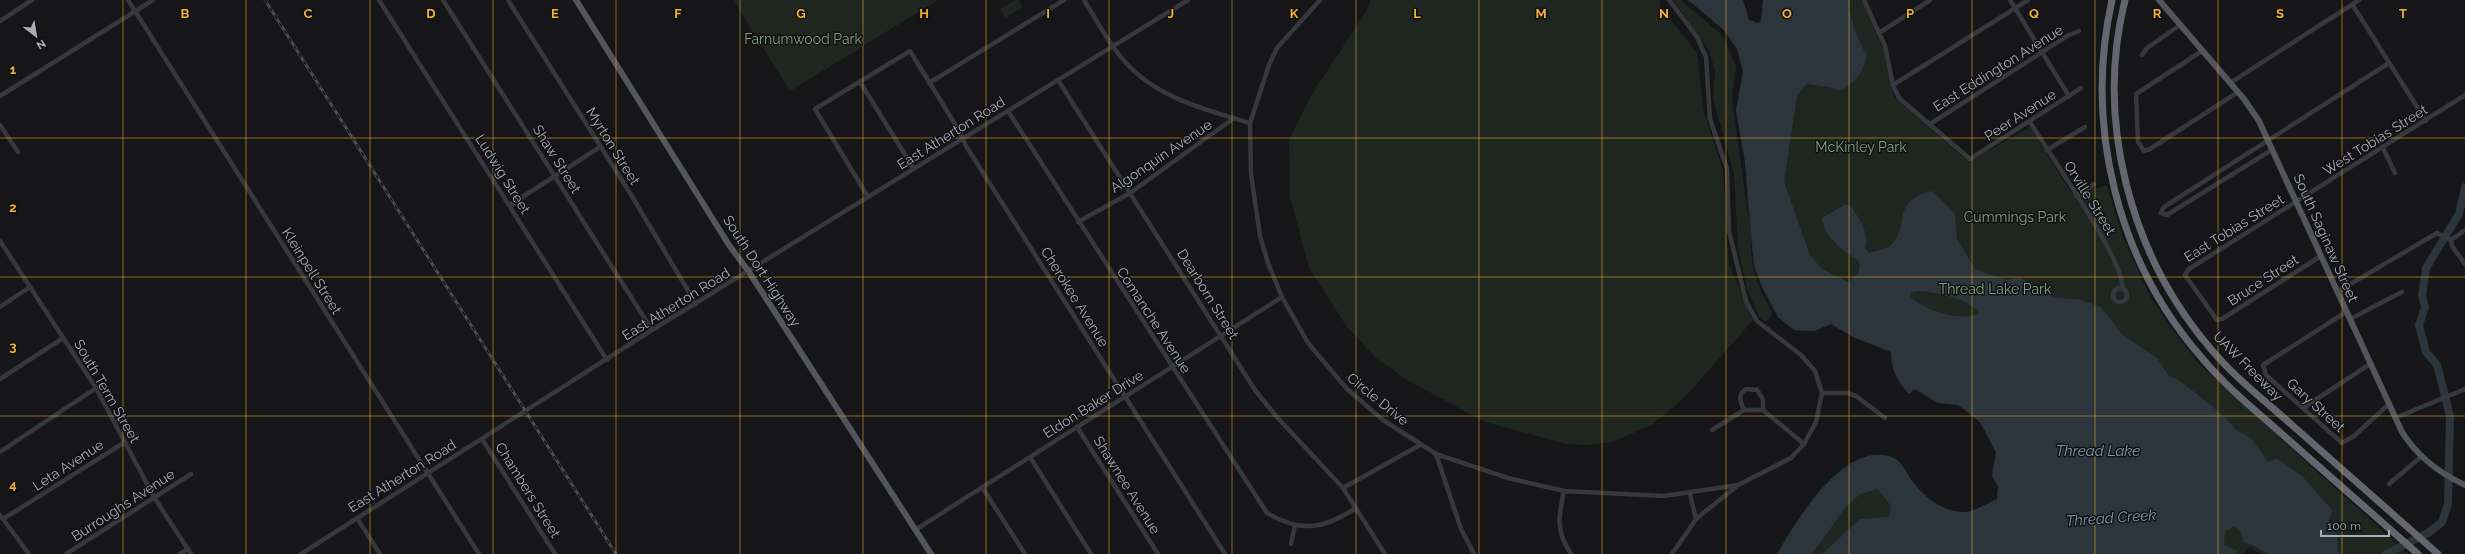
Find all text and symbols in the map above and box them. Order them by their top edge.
text: B [181,6,190,21]
text: C [304,6,313,21]
text: D [426,6,436,21]
text: E [551,6,559,21]
text: F [674,6,682,21]
text: G [796,6,806,21]
text: H [919,6,929,21]
text: I [1046,6,1050,21]
text: J [1168,6,1174,21]
text: K [1290,6,1299,21]
text: L [1413,6,1421,21]
text: M [1535,6,1547,21]
text: N [1659,6,1669,21]
text: O [1782,6,1792,21]
text: P [1906,6,1914,21]
text: Q [2029,6,2039,21]
text: R [2153,6,2162,21]
text: S [2276,6,2284,21]
text: T [2399,6,2407,21]
north arrow [16,16,56,56]
street label: East Eddington Avenue [1930,21,2066,115]
park label: Farnumwood Park [744,31,862,47]
text: N [34,36,48,52]
text: 1 [10,62,17,77]
street label: Peer Avenue [1981,86,2059,144]
street label: East Atherton Road [894,93,1008,173]
street label: West Tobias Street [2320,101,2431,179]
street label: Myrton Street [583,104,643,188]
street label: Algonquin Avenue [1107,116,1215,196]
street label: Shaw Street [530,122,584,196]
street label: Ludwig Street [472,131,534,217]
park label: McKinley Park [1815,139,1907,155]
street label: Orville Street [2061,158,2119,238]
street label: South Saginaw Street [2291,172,2362,305]
street label: East Tobias Street [2181,191,2287,265]
text: 2 [9,200,17,215]
park label: Cummings Park [1964,209,2067,225]
street label: South Dort Highway [720,212,804,330]
street label: Kleinpell Street [279,225,345,317]
street label: Cherokee Avenue [1038,244,1112,350]
street label: Dearborn Street [1174,246,1242,342]
street label: Bruce Street [2225,251,2301,309]
street label: East Atherton Road [619,264,733,344]
street label: Comanche Avenue [1114,264,1194,376]
park label: Thread Lake Park [1939,281,2052,297]
street label: UAW Freeway [2210,328,2286,404]
street label: South Term Street [71,337,143,446]
text: 3 [9,339,17,354]
street label: Eldon Baker Drive [1040,367,1146,441]
street label: Circle Drive [1344,369,1412,429]
street label: Gary Street [2284,375,2348,435]
street label: Shawnee Avenue [1090,433,1164,537]
street label: Leta Avenue [30,436,106,494]
street label: East Atherton Road [345,436,459,516]
street label: Chambers Street [492,439,564,541]
water label: Thread Lake [2056,442,2140,460]
street label: Burroughs Avenue [68,466,178,544]
text: 4 [9,477,17,492]
water label: Thread Creek [2065,506,2157,530]
scale bar [2321,512,2389,538]
text: 100 m [2327,519,2361,533]

